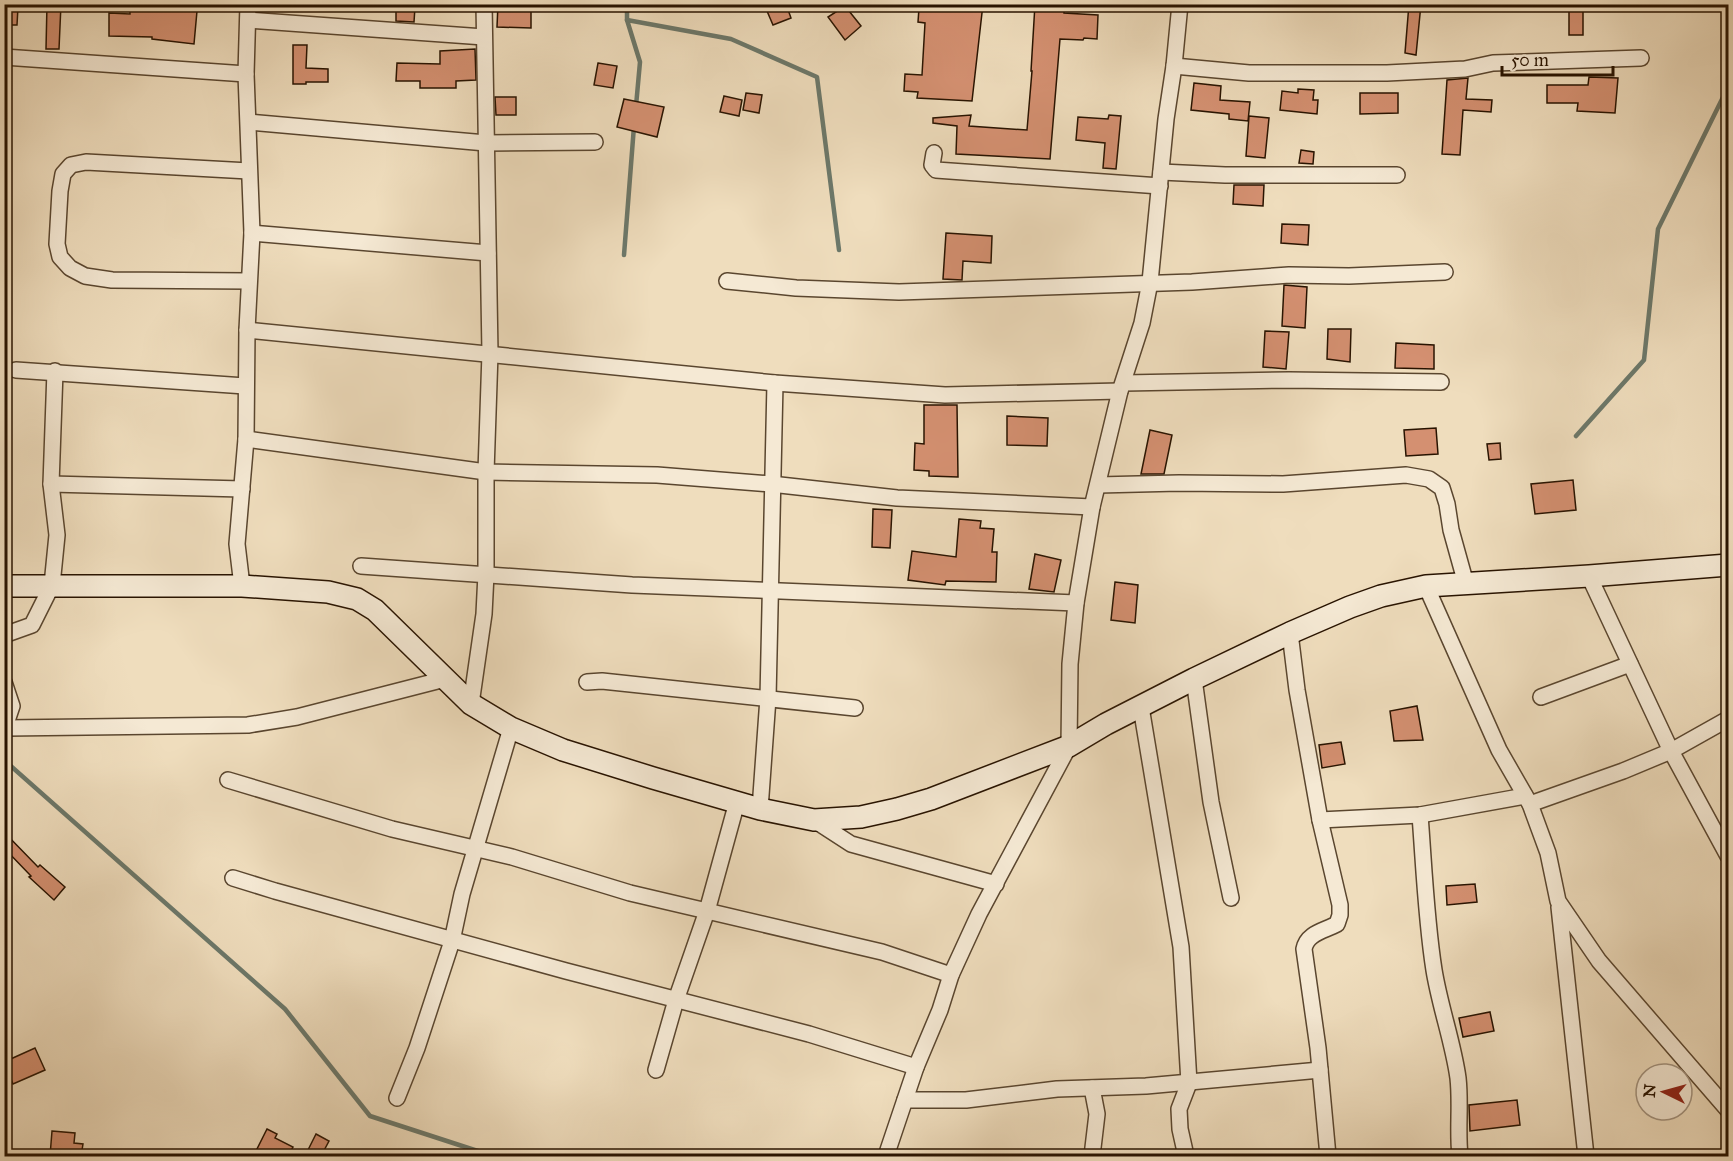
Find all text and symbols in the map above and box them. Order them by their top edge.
scale bar [1502,39,1613,77]
text: 50 m [1511,49,1549,71]
north arrow [1634,1062,1694,1122]
text: N [1639,1083,1660,1098]

